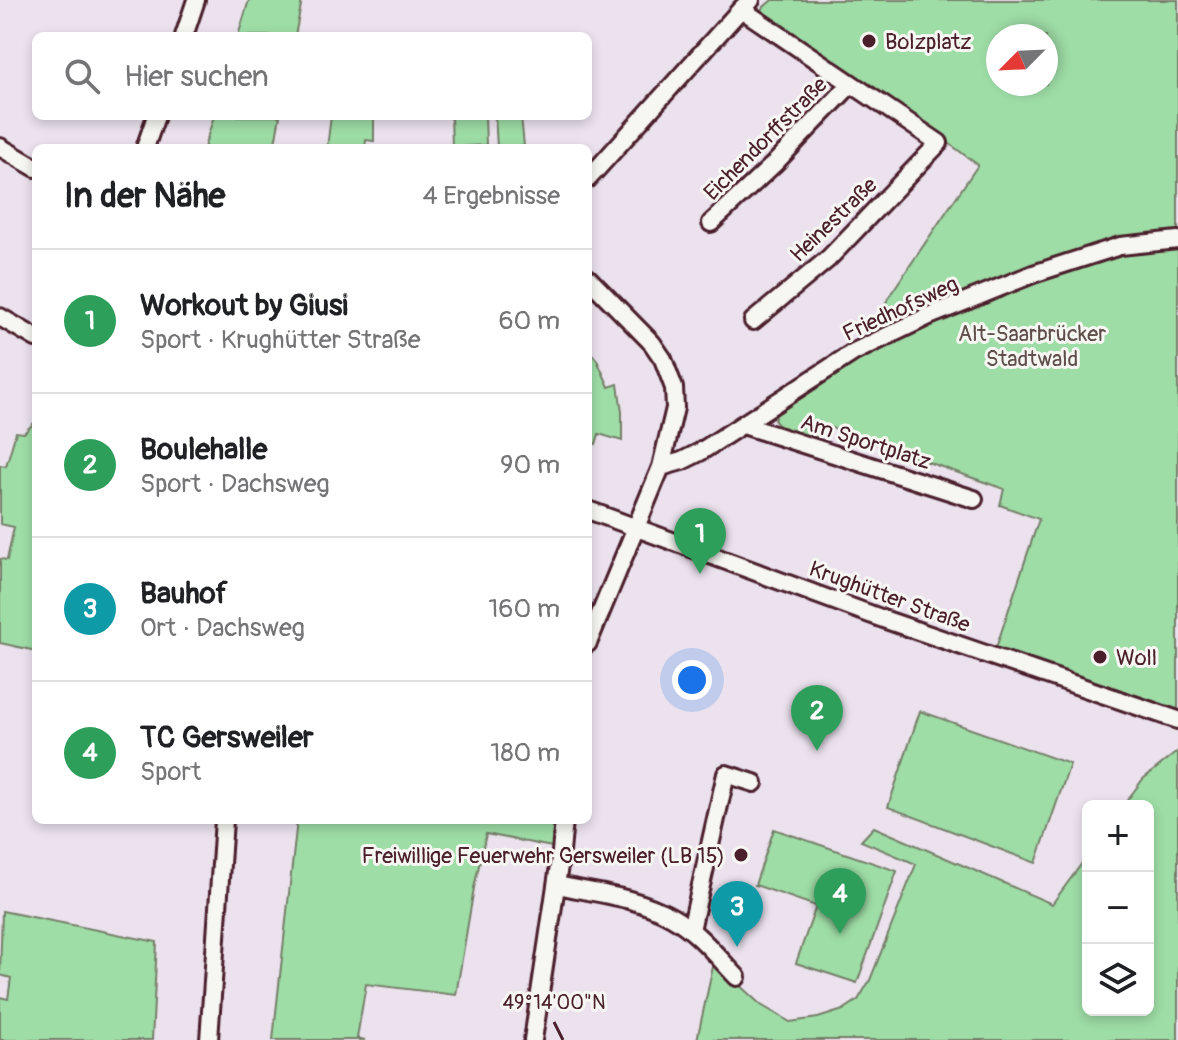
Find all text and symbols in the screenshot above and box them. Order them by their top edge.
north arrow [986,24,1058,96]
place label: Bolzplatz [885,28,971,56]
search box [32,32,592,120]
marker: Bolzplatz [860,32,878,50]
icon: search [60,54,104,98]
text: Hier suchen [124,58,269,95]
street label: Eichendorffstraße [698,71,834,206]
street label: Heinestraße [784,171,883,268]
text: In der Nähe [64,175,225,218]
text: 4 Ergebnisse [422,180,560,212]
street label: Friedhofsweg [838,270,963,348]
text: Workout by Giusi [140,287,348,324]
text: 1 [85,305,95,337]
text: 60 m [498,305,560,337]
park label: Alt-Saarbrücker Stadtwald [958,320,1106,373]
text: Sport · Krughütter Straße [140,324,421,356]
street label: Am Sportplatz [797,408,934,476]
text: Boulehalle [140,431,267,468]
text: 2 [83,449,97,481]
text: 90 m [500,449,560,481]
text: Sport · Dachsweg [140,468,330,500]
pin: 1 [674,508,726,574]
street label: Krughütter Straße [805,555,974,639]
text: Bauhof [140,575,228,612]
text: 3 [83,593,97,625]
text: 160 m [488,593,560,625]
text: Ort · Dachsweg [140,612,305,644]
place label: Woll [1116,644,1157,672]
marker: Woll [1091,648,1109,666]
your location [672,660,712,700]
pin: 2 [791,685,843,751]
text: TC Gersweiler [140,719,314,756]
text: 4 [82,737,98,769]
text: 180 m [490,737,560,769]
text: Sport [140,756,201,788]
map controls [1082,800,1154,1016]
button: + [1082,800,1154,872]
place label: Freiwillige Feuerwehr Gersweiler (LB 15) [362,842,725,870]
marker: Freiwillige Feuerwehr Gersweiler (LB 15) [732,846,750,864]
pin: 4 [814,868,866,934]
button: − [1082,872,1154,944]
pin: 3 [711,881,763,947]
button: layers [1082,944,1154,1016]
text: 49°14'00"N [503,990,606,1015]

